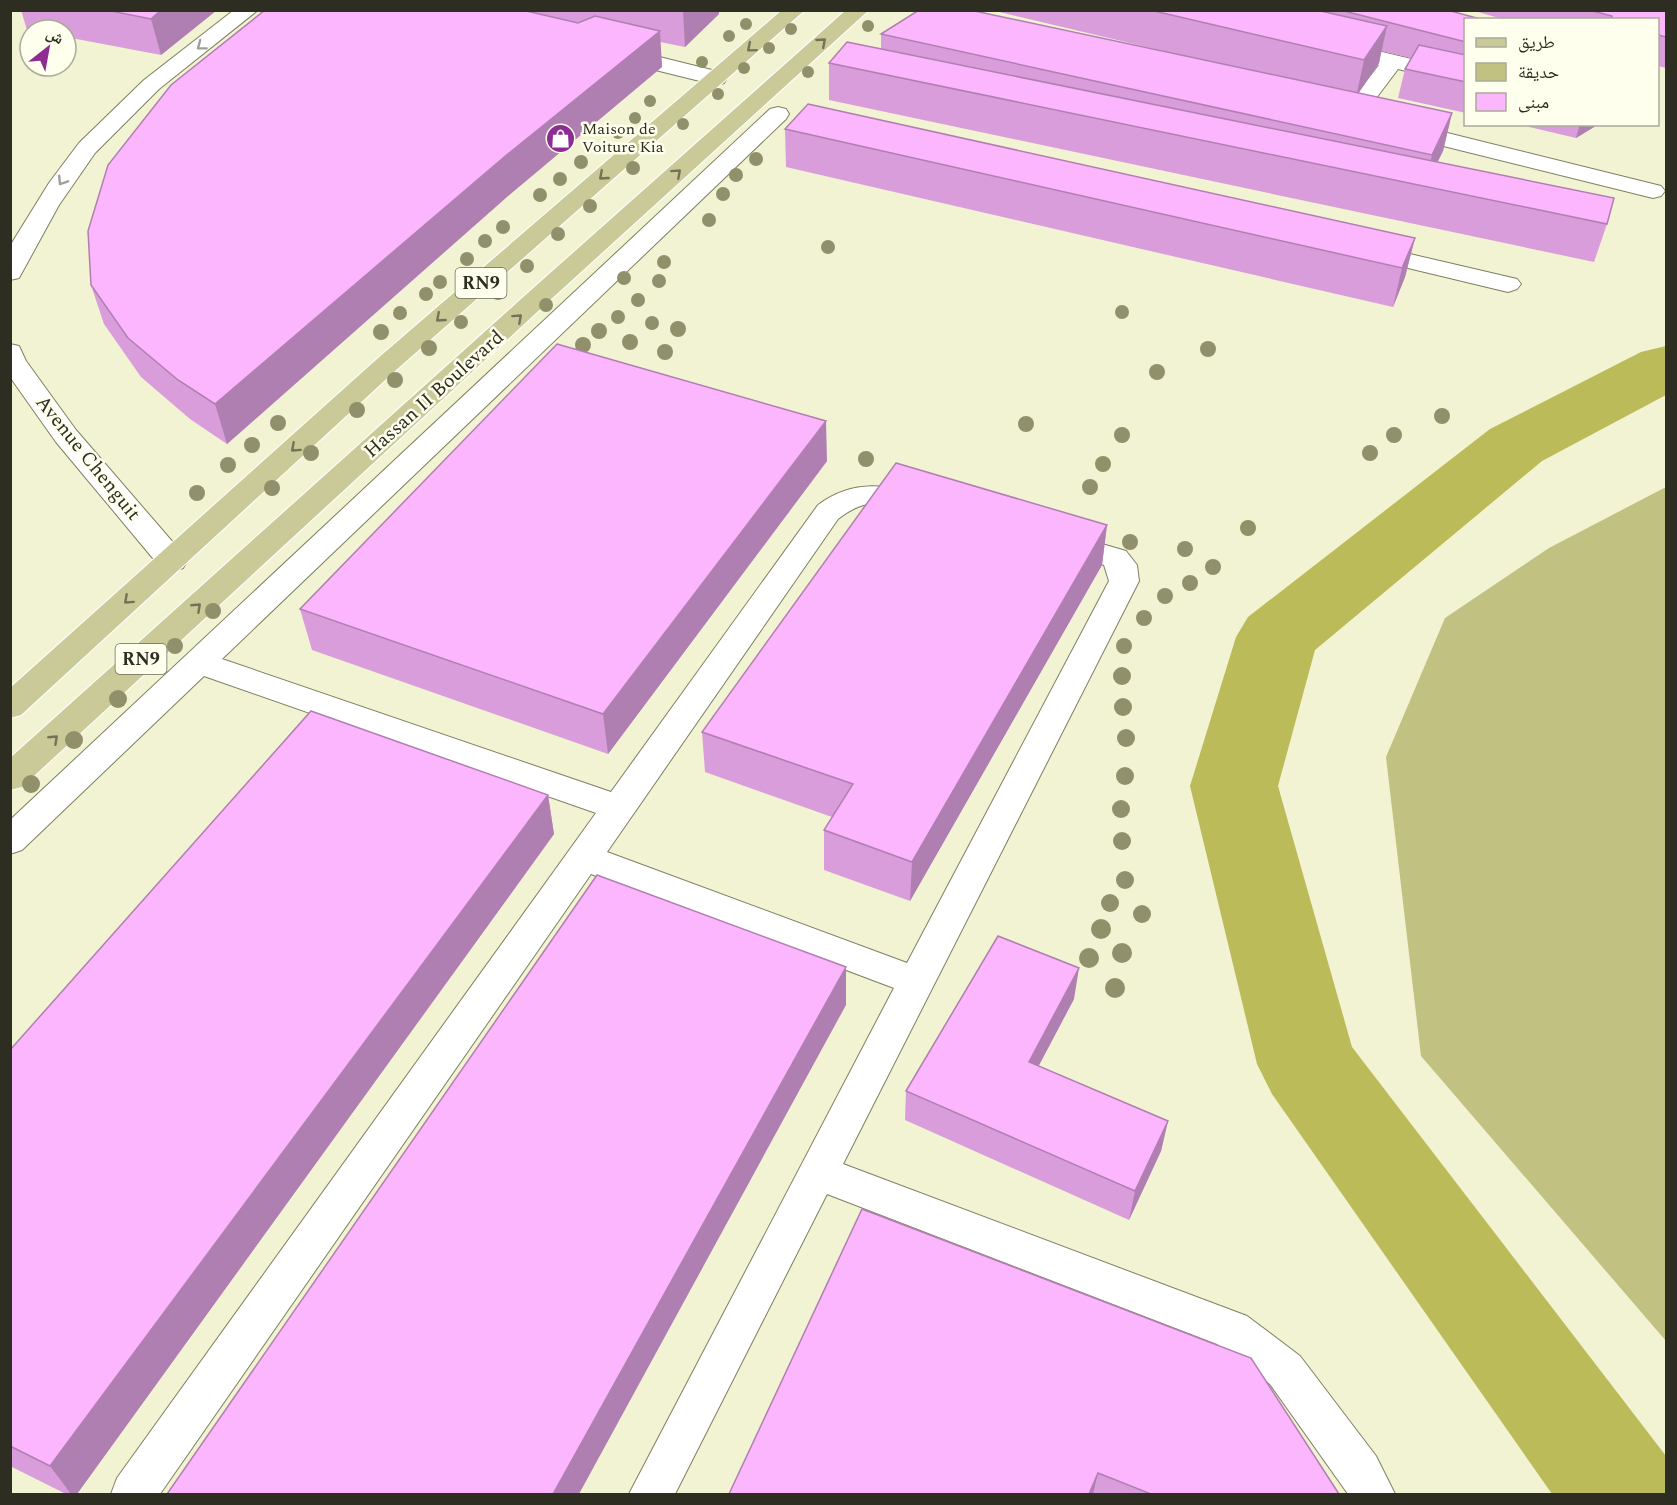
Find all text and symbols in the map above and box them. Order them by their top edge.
north arrow [18,18,78,78]
legend [1464,18,1659,126]
text: ش [42,21,69,51]
text: طريق [1518,29,1555,56]
one-way arrow [197,38,208,49]
one-way arrow [816,38,826,49]
one-way arrow [747,41,758,52]
text: حديقة [1518,59,1559,86]
text: مبنى [1518,89,1549,116]
place label: Maison de Voiture Kia [582,117,664,159]
shop icon: Maison de Voiture Kia [545,122,577,154]
one-way arrow [599,169,610,180]
one-way arrow [670,169,681,180]
one-way arrow [58,174,69,185]
road number: RN9 [456,268,506,298]
one-way arrow [436,311,447,322]
one-way arrow [511,314,521,325]
street label: Hassan II Boulevard [357,323,511,465]
street label: Avenue Chenguit [28,389,148,527]
one-way arrow [291,441,302,452]
one-way arrow [124,593,135,604]
one-way arrow [190,603,201,614]
road number: RN9 [116,644,166,674]
one-way arrow [47,735,57,746]

